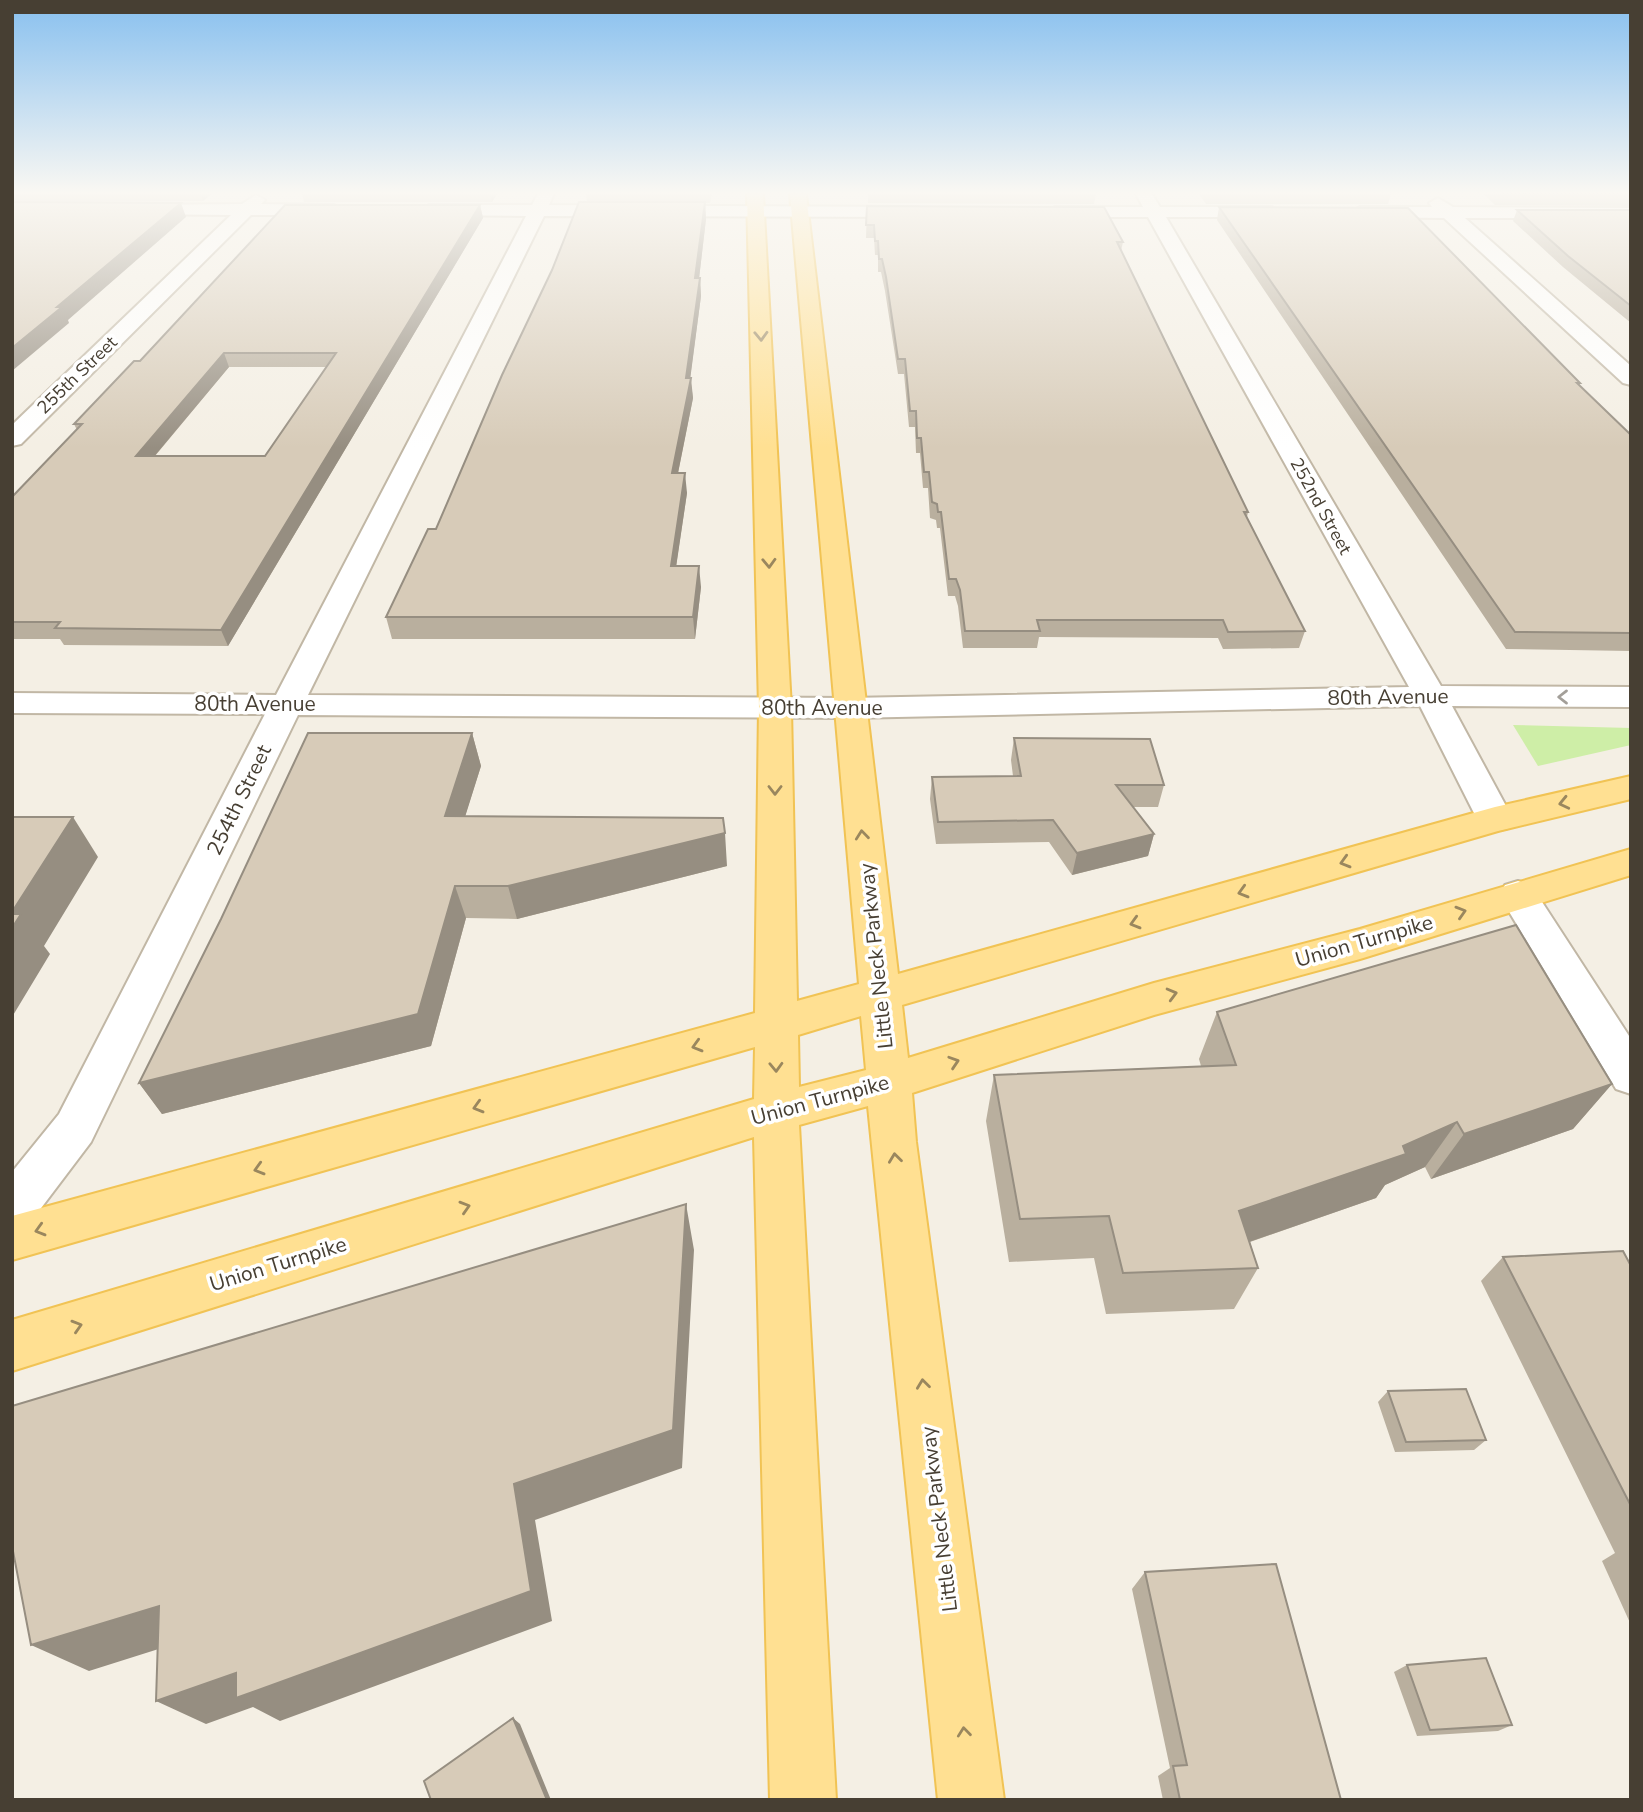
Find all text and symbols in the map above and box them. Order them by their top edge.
street label: 255th Street [32,330,123,419]
one-way arrow [753,330,768,341]
street label: 252nd Street [1285,453,1358,559]
one-way arrow [762,558,777,569]
street label: 80th Avenue [1327,682,1449,712]
one-way arrow [1557,689,1567,705]
street label: 80th Avenue [194,690,316,718]
street label: 80th Avenue [761,694,883,722]
street label: 254th Street [200,739,278,860]
one-way arrow [767,786,783,796]
one-way arrow [1558,794,1570,809]
one-way arrow [855,829,870,841]
one-way arrow [1339,854,1351,869]
street label: Little Neck Parkway [852,862,900,1050]
one-way arrow [1238,883,1250,898]
one-way arrow [1455,906,1467,921]
street label: Union Turnpike [1292,908,1436,974]
one-way arrow [1130,914,1142,929]
one-way arrow [1165,988,1177,1002]
one-way arrow [691,1038,703,1053]
one-way arrow [948,1056,960,1070]
one-way arrow [768,1062,784,1072]
street label: Union Turnpike [748,1068,892,1132]
one-way arrow [472,1099,484,1114]
one-way arrow [888,1153,903,1164]
one-way arrow [253,1160,265,1175]
one-way arrow [459,1200,471,1215]
one-way arrow [34,1222,46,1236]
street label: Union Turnpike [206,1230,350,1298]
one-way arrow [71,1320,83,1335]
one-way arrow [916,1378,931,1390]
street label: Little Neck Parkway [914,1425,964,1613]
one-way arrow [956,1726,971,1738]

